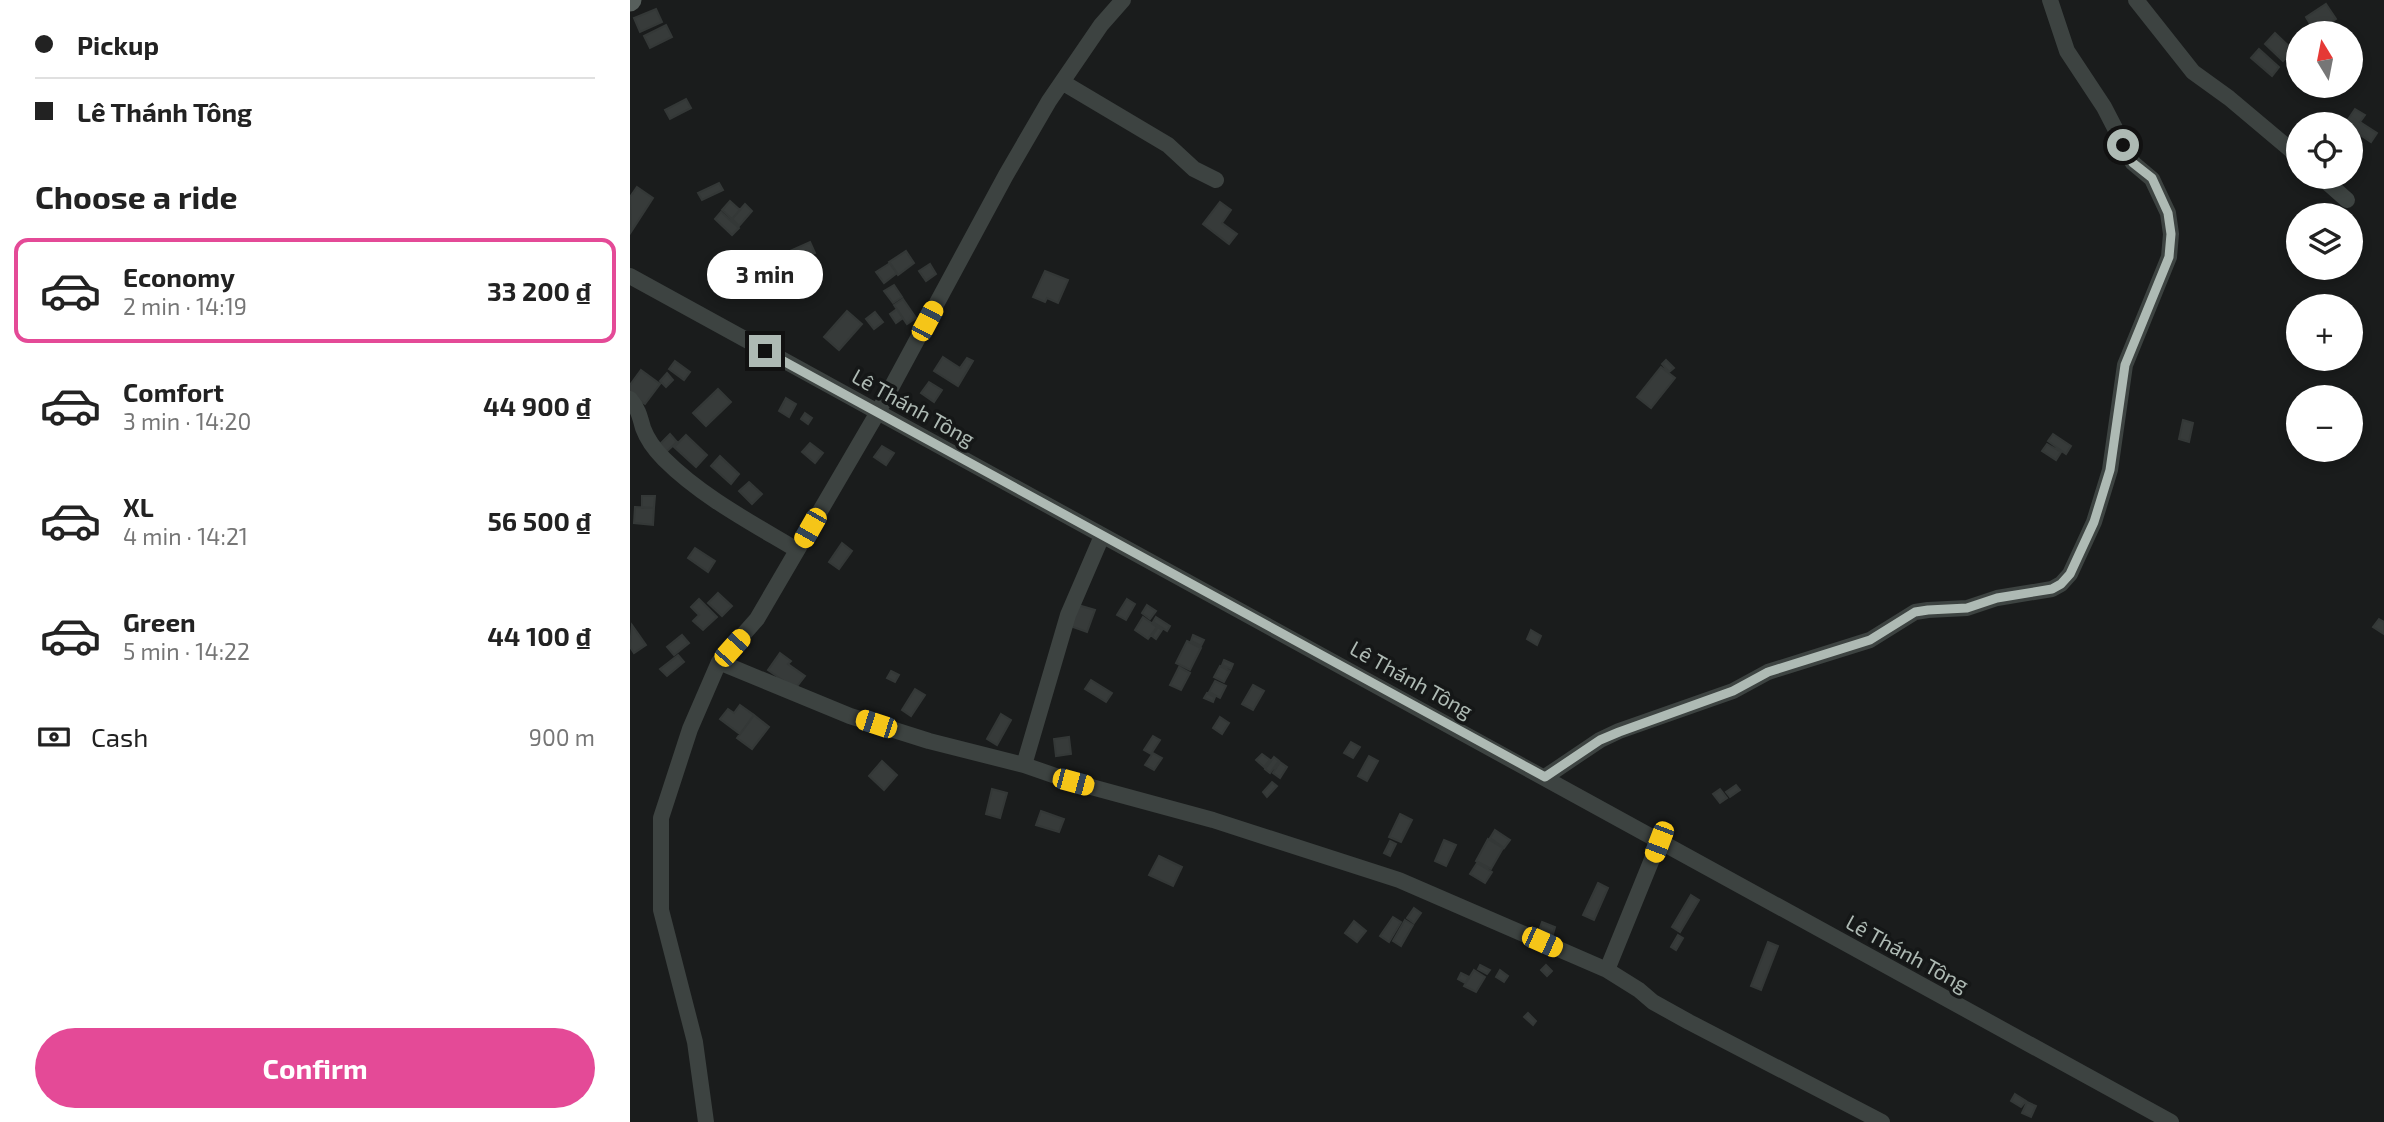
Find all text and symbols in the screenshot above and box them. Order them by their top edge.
north arrow [2286,21,2362,98]
map controls [2286,21,2363,462]
text: Pickup [77,29,159,60]
text: Lê Thánh Tông [77,96,252,127]
button: locate [2286,112,2363,189]
route start [2107,129,2139,161]
text: Choose a ride [35,177,238,215]
button: layers [2286,203,2363,280]
callout: 3 min [707,250,823,298]
icon: car [39,259,102,322]
text: 3 min [736,260,794,288]
text: Economy [123,261,235,292]
text: 33 200 ₫ [487,275,591,306]
text: 2 min · 14:19 [123,292,247,320]
button: + [2286,294,2363,371]
car [908,298,947,344]
route end [749,335,781,367]
street label: Lê Thánh Tông [848,363,980,451]
icon: car [39,374,102,437]
text: Comfort [123,376,224,407]
button: − [2286,385,2363,462]
text: 44 900 ₫ [483,390,591,421]
text: 3 min · 14:20 [123,407,251,435]
icon: car [39,489,102,552]
text: XL [123,491,154,522]
text: 56 500 ₫ [487,505,591,536]
car [791,505,830,551]
text: 4 min · 14:21 [123,522,248,550]
icon: car [39,604,102,667]
text: Green [123,606,196,637]
text: 44 100 ₫ [487,620,591,651]
car [711,625,754,671]
street label: Lê Thánh Tông [1346,635,1478,723]
text: 5 min · 14:22 [123,637,250,665]
car [853,708,900,740]
icon: cash [35,718,73,756]
text: Cash [91,721,148,752]
text: 900 m [529,723,595,751]
car [1050,766,1097,798]
car [1642,819,1677,865]
street label: Lê Thánh Tông [1842,909,1974,997]
car [1519,924,1566,960]
button: Confirm [35,1028,595,1108]

